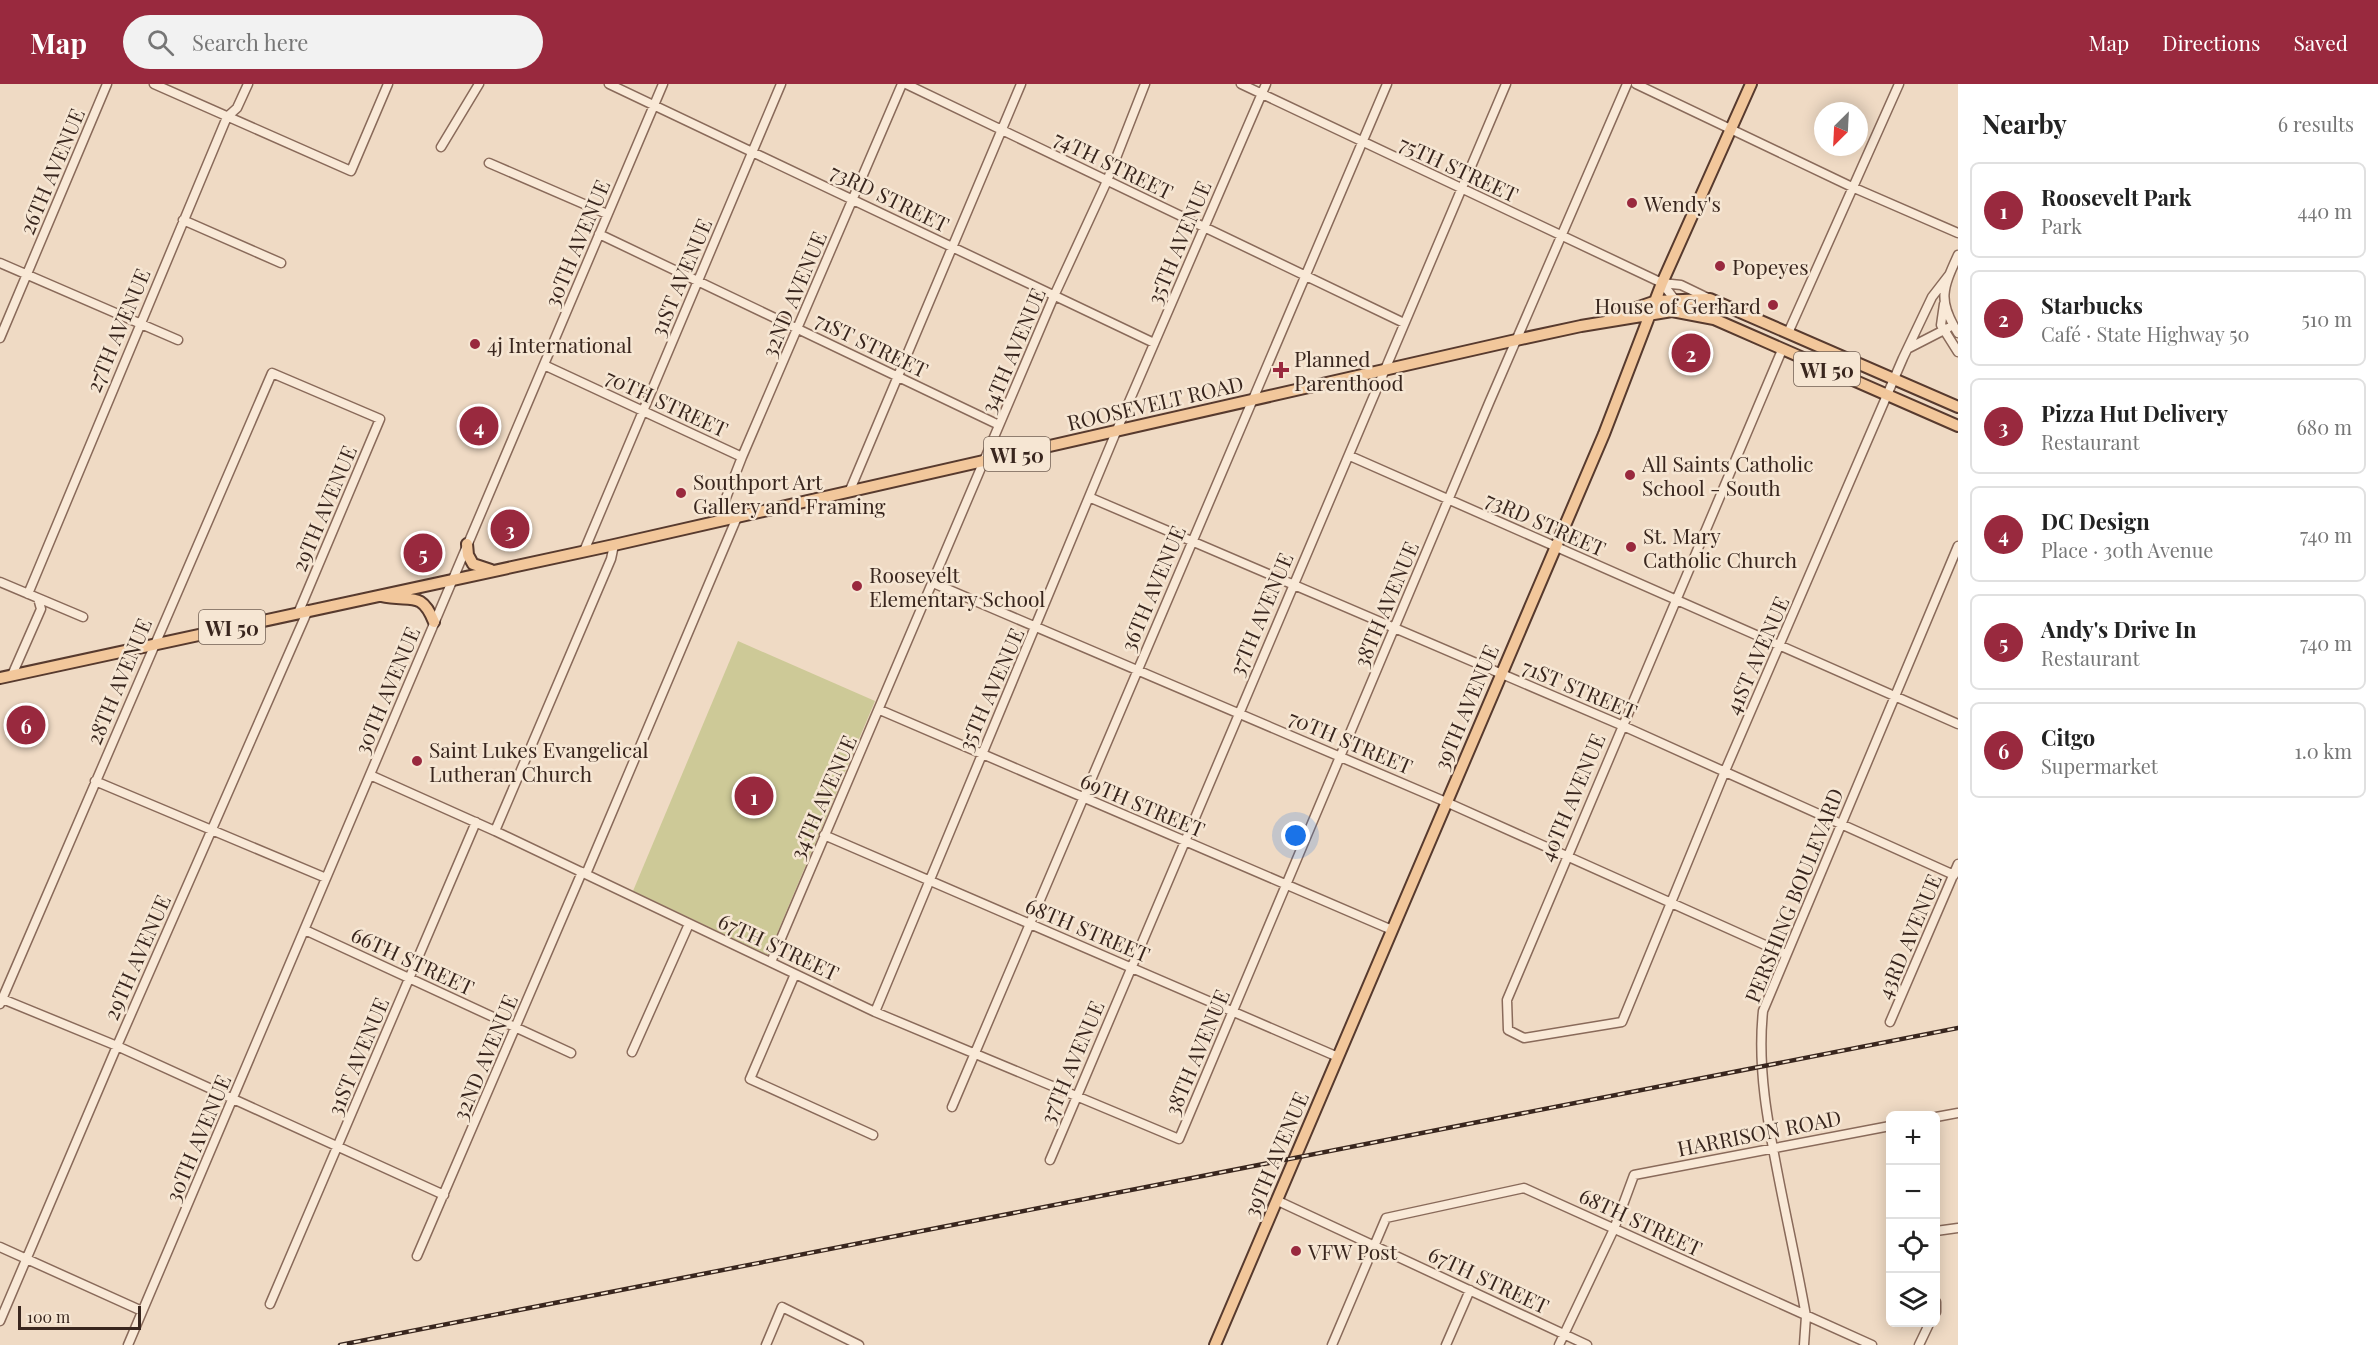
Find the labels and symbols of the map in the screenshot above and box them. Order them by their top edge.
north arrow [1814,102,1868,156]
street label: 26TH AVENUE [12,104,90,238]
street label: 74TH STREET [1050,123,1178,205]
street label: 75TH STREET [1395,128,1523,208]
street label: 73RD STREET [826,156,954,238]
street label: 30TH AVENUE [537,175,615,311]
street label: 35TH AVENUE [1139,176,1217,308]
place label: Wendy's [1643,189,1721,217]
marker: Wendy's [1625,196,1639,210]
street label: 31ST AVENUE [643,214,717,340]
street label: 32ND AVENUE [754,227,832,361]
place label: Popeyes [1732,252,1809,280]
marker: Popeyes [1713,259,1727,273]
street label: 27TH AVENUE [78,264,156,396]
street label: 34TH AVENUE [973,283,1051,417]
place label: House of Gerhard [1595,291,1761,319]
marker: House of Gerhard [1766,298,1780,312]
street label: 71ST STREET [811,305,933,383]
place label: 4j International [487,330,632,358]
pin: 2 [1672,330,1710,376]
marker: 4j International [468,337,482,351]
place label: Planned Parenthood [1294,344,1404,396]
road number: WI 50 [1794,352,1860,386]
street label: 70TH STREET [601,361,733,443]
marker: Planned Parenthood [1272,361,1290,379]
street label: ROOSEVELT ROAD [1064,368,1246,436]
pin: 4 [460,404,498,448]
road number: WI 50 [984,437,1050,471]
street label: 29TH AVENUE [284,441,362,575]
place label: All Saints Catholic School - South [1641,449,1813,501]
place label: Southport Art Gallery and Framing [693,467,886,519]
marker: All Saints Catholic School - South [1623,468,1637,482]
street label: 73RD STREET [1482,484,1610,562]
marker: Southport Art Gallery and Framing [674,486,688,500]
pin: 3 [490,506,530,552]
street label: 36TH AVENUE [1113,521,1191,655]
place label: St. Mary Catholic Church [1643,521,1798,573]
pin: 5 [404,530,442,576]
street label: 38TH AVENUE [1346,537,1424,671]
marker: St. Mary Catholic Church [1624,540,1638,554]
street label: 37TH AVENUE [1221,548,1299,680]
place label: Roosevelt Elementary School [869,560,1045,612]
marker: Roosevelt Elementary School [850,579,864,593]
street label: 41ST AVENUE [1717,591,1795,719]
road number: WI 50 [199,610,265,644]
street label: 28TH AVENUE [79,614,157,748]
street label: 30TH AVENUE [347,622,425,758]
street label: 35TH AVENUE [950,623,1030,755]
street label: 39TH AVENUE [1426,640,1504,774]
street label: 71ST STREET [1518,651,1642,725]
pin: 6 [6,702,46,748]
street label: 70TH STREET [1285,702,1417,780]
street label: 40TH AVENUE [1531,729,1611,865]
street label: 34TH AVENUE [782,730,862,864]
place label: Saint Lukes Evangelical Lutheran Church [429,735,649,787]
marker: Saint Lukes Evangelical Lutheran Church [410,754,424,768]
street label: 69TH STREET [1077,765,1209,843]
pin: 1 [734,774,774,818]
street label: PERSHING BOULEVARD [1737,784,1849,1006]
your location [1281,821,1310,850]
street label: 43RD AVENUE [1869,869,1947,1003]
street label: 29TH AVENUE [96,890,176,1024]
street label: 68TH STREET [1022,890,1154,968]
street label: 67TH STREET [714,906,844,986]
street label: 66TH STREET [347,919,479,1001]
street label: 38TH AVENUE [1157,985,1235,1119]
street label: 32ND AVENUE [445,990,523,1124]
street label: 31ST AVENUE [320,993,394,1119]
street label: 37TH AVENUE [1032,996,1110,1128]
street label: 30TH AVENUE [158,1070,236,1206]
street label: 39TH AVENUE [1236,1087,1314,1221]
street label: HARRISON ROAD [1675,1102,1843,1162]
street label: 68TH STREET [1575,1180,1707,1262]
place label: VFW Post [1307,1237,1398,1265]
street label: 67TH STREET [1424,1239,1554,1319]
marker: VFW Post [1289,1244,1303,1258]
scale bar [18,1303,141,1330]

